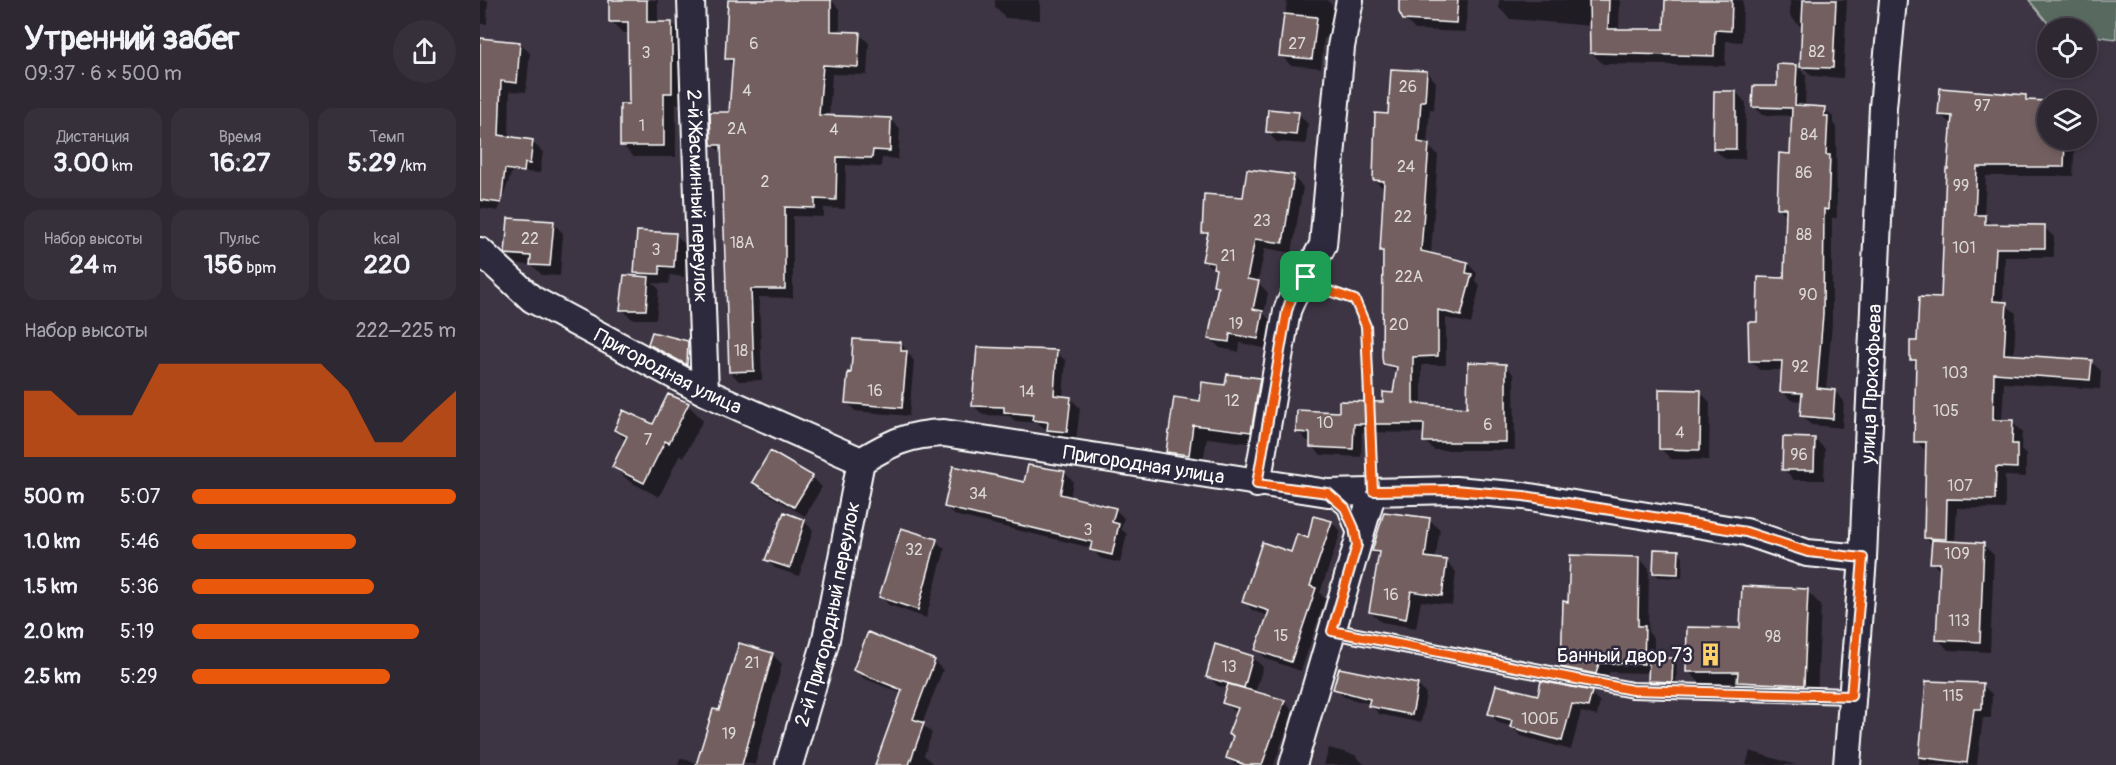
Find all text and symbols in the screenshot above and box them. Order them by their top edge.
text: Утренний забег [24,18,240,59]
map controls [2037,18,2097,150]
button: locate [2037,18,2097,78]
button: share [393,20,456,83]
house number: 6 [749,34,759,54]
house number: 27 [1288,34,1306,54]
house number: 82 [1808,42,1826,62]
house number: 3 [642,43,651,63]
text: 09:37 · 6 × 500 m [24,61,182,86]
house number: 26 [1399,77,1417,97]
house number: 4 [742,81,752,101]
street label: 2-й Жасминный переулок [681,89,714,303]
button: layers [2037,90,2097,150]
house number: 97 [1974,96,1991,116]
house number: 1 [639,116,645,136]
house number: 2А [727,119,747,139]
house number: 4 [829,120,839,140]
house number: 84 [1800,125,1818,145]
text: Дистанция [57,127,129,147]
text: Время [219,127,261,147]
text: Темп [369,127,405,147]
text: 3.00 [53,147,109,179]
text: 16:27 [210,147,270,179]
text: 5:29 [347,147,396,179]
text: km [109,156,133,176]
text: /km [396,156,427,176]
house number: 24 [1397,157,1415,177]
house number: 86 [1795,163,1813,183]
house number: 2 [761,172,770,192]
house number: 99 [1953,176,1969,196]
house number: 22 [1394,207,1412,227]
house number: 23 [1253,211,1271,231]
house number: 88 [1796,225,1812,245]
text: Набор высоты [43,229,143,249]
text: Пульс [220,229,260,249]
text: kcal [374,229,400,249]
house number: 22 [521,229,539,249]
house number: 18А [730,233,754,253]
house number: 101 [1952,238,1976,258]
house number: 3 [652,240,661,260]
house number: 21 [1220,246,1236,266]
text: 24 [69,249,99,281]
text: 156 [204,249,243,281]
text: 220 [364,249,410,281]
pin [1280,251,1331,302]
text: m [99,258,117,278]
text: bpm [243,258,276,278]
icon: arrive [1289,260,1322,293]
house number: 22А [1395,267,1423,287]
house number: 90 [1798,285,1818,305]
street label: улица Прокофьева [1855,303,1887,465]
house number: 19 [1229,314,1243,334]
house number: 20 [1389,315,1409,335]
text: Набор высоты [24,318,148,343]
text: 222–225 m [355,318,456,343]
street label: Пригородная улица [590,323,746,420]
house number: 18 [734,341,748,361]
house number: 92 [1791,357,1809,377]
house number: 103 [1942,363,1968,383]
house number: 16 [867,381,883,401]
house number: 14 [1019,382,1035,402]
house number: 12 [1224,391,1240,411]
house number: 105 [1933,401,1959,421]
house number: 10 [1316,413,1334,433]
house number: 6 [1483,415,1493,435]
house number: 4 [1675,423,1685,443]
house number: 7 [644,430,653,450]
street label: Пригородная улица [1061,440,1226,490]
house number: 96 [1790,445,1808,465]
house number: 107 [1947,476,1973,496]
text: 500 m [24,484,84,509]
text: 5:07 [120,484,160,509]
house number: 34 [969,484,987,504]
street label: 2-й Пригородный переулок [789,500,866,729]
house number: 3 [1084,520,1093,540]
text: 1.0 km [24,529,80,554]
text: 5:46 [120,529,159,554]
house number: 32 [905,540,923,560]
house number: 109 [1944,544,1970,564]
text: 1.5 km [24,574,77,599]
text: 5:36 [120,574,159,599]
house number: 16 [1383,585,1399,605]
house number: 113 [1948,611,1970,631]
text: 2.0 km [24,619,84,644]
text: 5:19 [120,619,154,644]
house number: 15 [1274,626,1288,646]
house number: 98 [1765,627,1781,647]
building icon: Банный двор 73 [1698,642,1724,668]
place label: Банный двор 73 [1557,643,1693,668]
house number: 21 [744,653,760,673]
house number: 13 [1221,657,1237,677]
text: 2.5 km [24,664,81,689]
text: 5:29 [120,664,158,689]
house number: 115 [1942,686,1964,706]
house number: 100Б [1521,709,1559,729]
house number: 19 [722,724,736,744]

